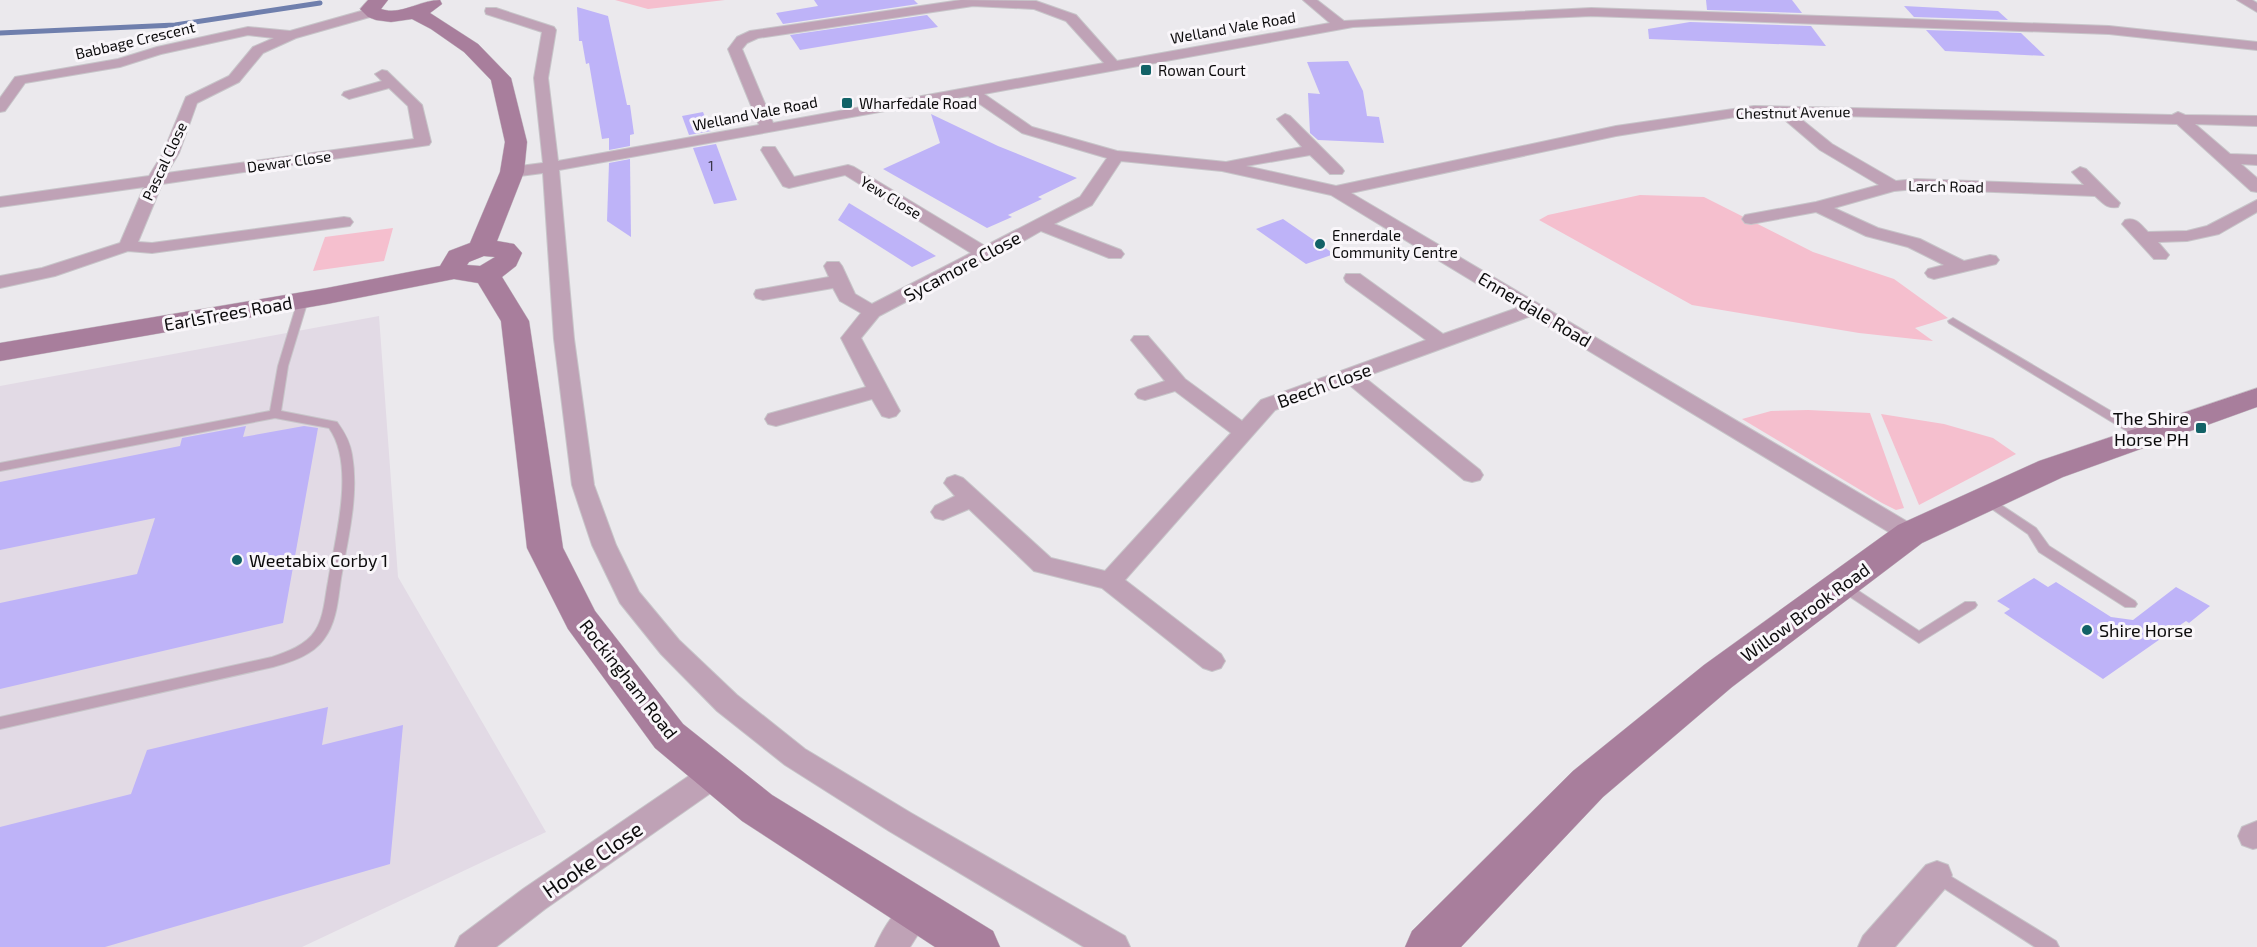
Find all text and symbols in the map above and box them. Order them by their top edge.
street label: Welland Vale Road [1169,7,1297,47]
street label: Babbage Crescent [73,17,197,63]
place label: Rowan Court [1158,61,1246,79]
marker: Rowan Court [1139,63,1153,77]
street label: Welland Vale Road [691,92,819,134]
place label: Wharfedale Road [859,94,977,112]
marker: Wharfedale Road [840,96,854,110]
street label: Chestnut Avenue [1735,102,1851,122]
street label: Pascal Close [138,119,190,203]
street label: Dewar Close [246,146,332,176]
house number: 1 [708,157,714,174]
street label: Yew Close [857,172,925,222]
street label: Larch Road [1908,176,1984,196]
street label: Sycamore Close [900,226,1024,306]
place label: Ennerdale Community Centre [1332,226,1458,261]
marker: Ennerdale Community Centre [1313,237,1327,251]
street label: Ennerdale Road [1474,267,1596,351]
street label: EarlsTrees Road [162,291,294,335]
street label: Beech Close [1274,358,1374,412]
place label: The Shire Horse PH [2113,407,2189,450]
marker: The Shire Horse PH [2194,421,2208,435]
place label: Weetabix Corby 1 [249,549,388,571]
marker: Weetabix Corby 1 [230,553,244,567]
street label: Willow Brook Road [1736,558,1874,666]
street label: Rockingham Road [575,615,683,743]
place label: Shire Horse [2099,619,2193,641]
marker: Shire Horse [2080,623,2094,637]
street label: Hooke Close [537,815,647,903]

